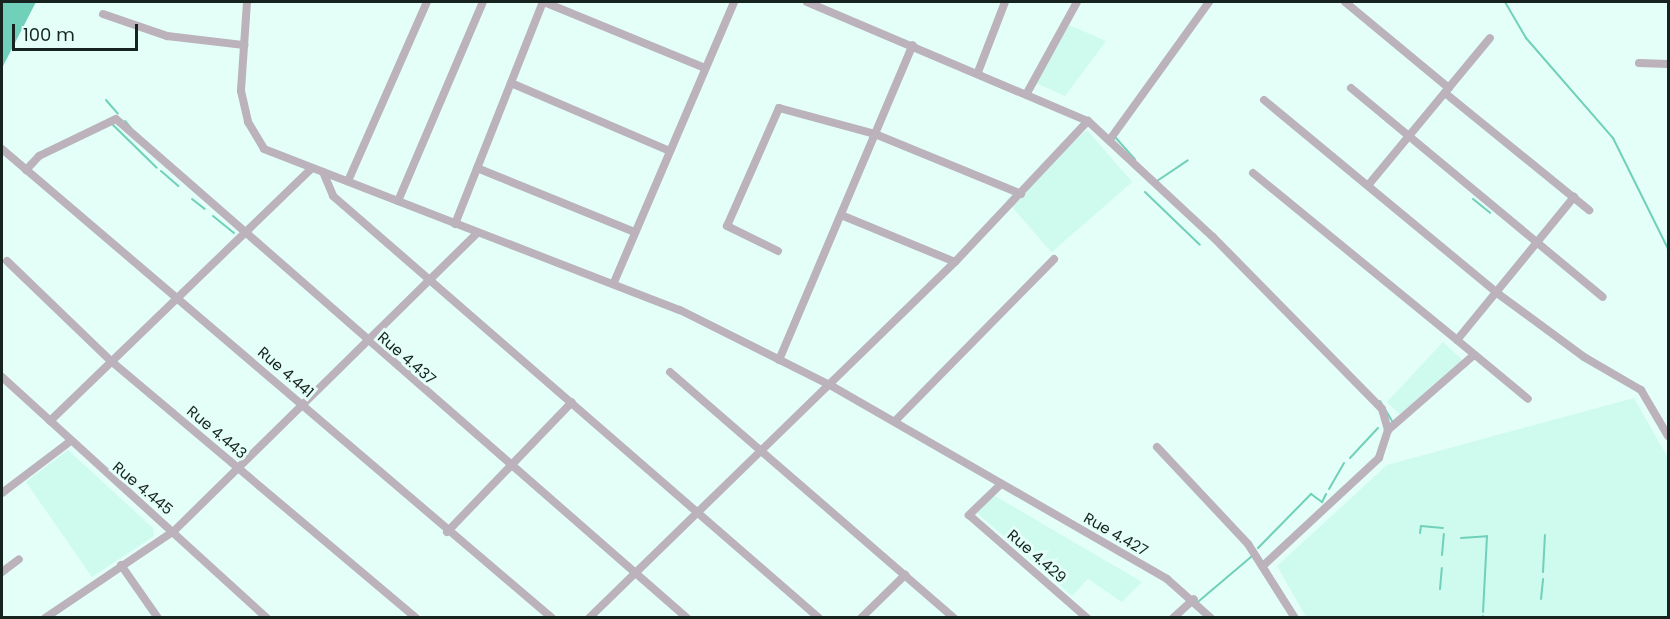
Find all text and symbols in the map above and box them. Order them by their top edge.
scale bar [15,12,141,50]
text: 100 m [23,22,75,47]
street label: Rue 4.437 [374,328,440,388]
street label: Rue 4.441 [254,343,318,401]
street label: Rue 4.443 [184,402,250,462]
street label: Rue 4.445 [109,458,177,518]
street label: Rue 4.427 [1081,508,1151,560]
street label: Rue 4.429 [1004,526,1070,586]

